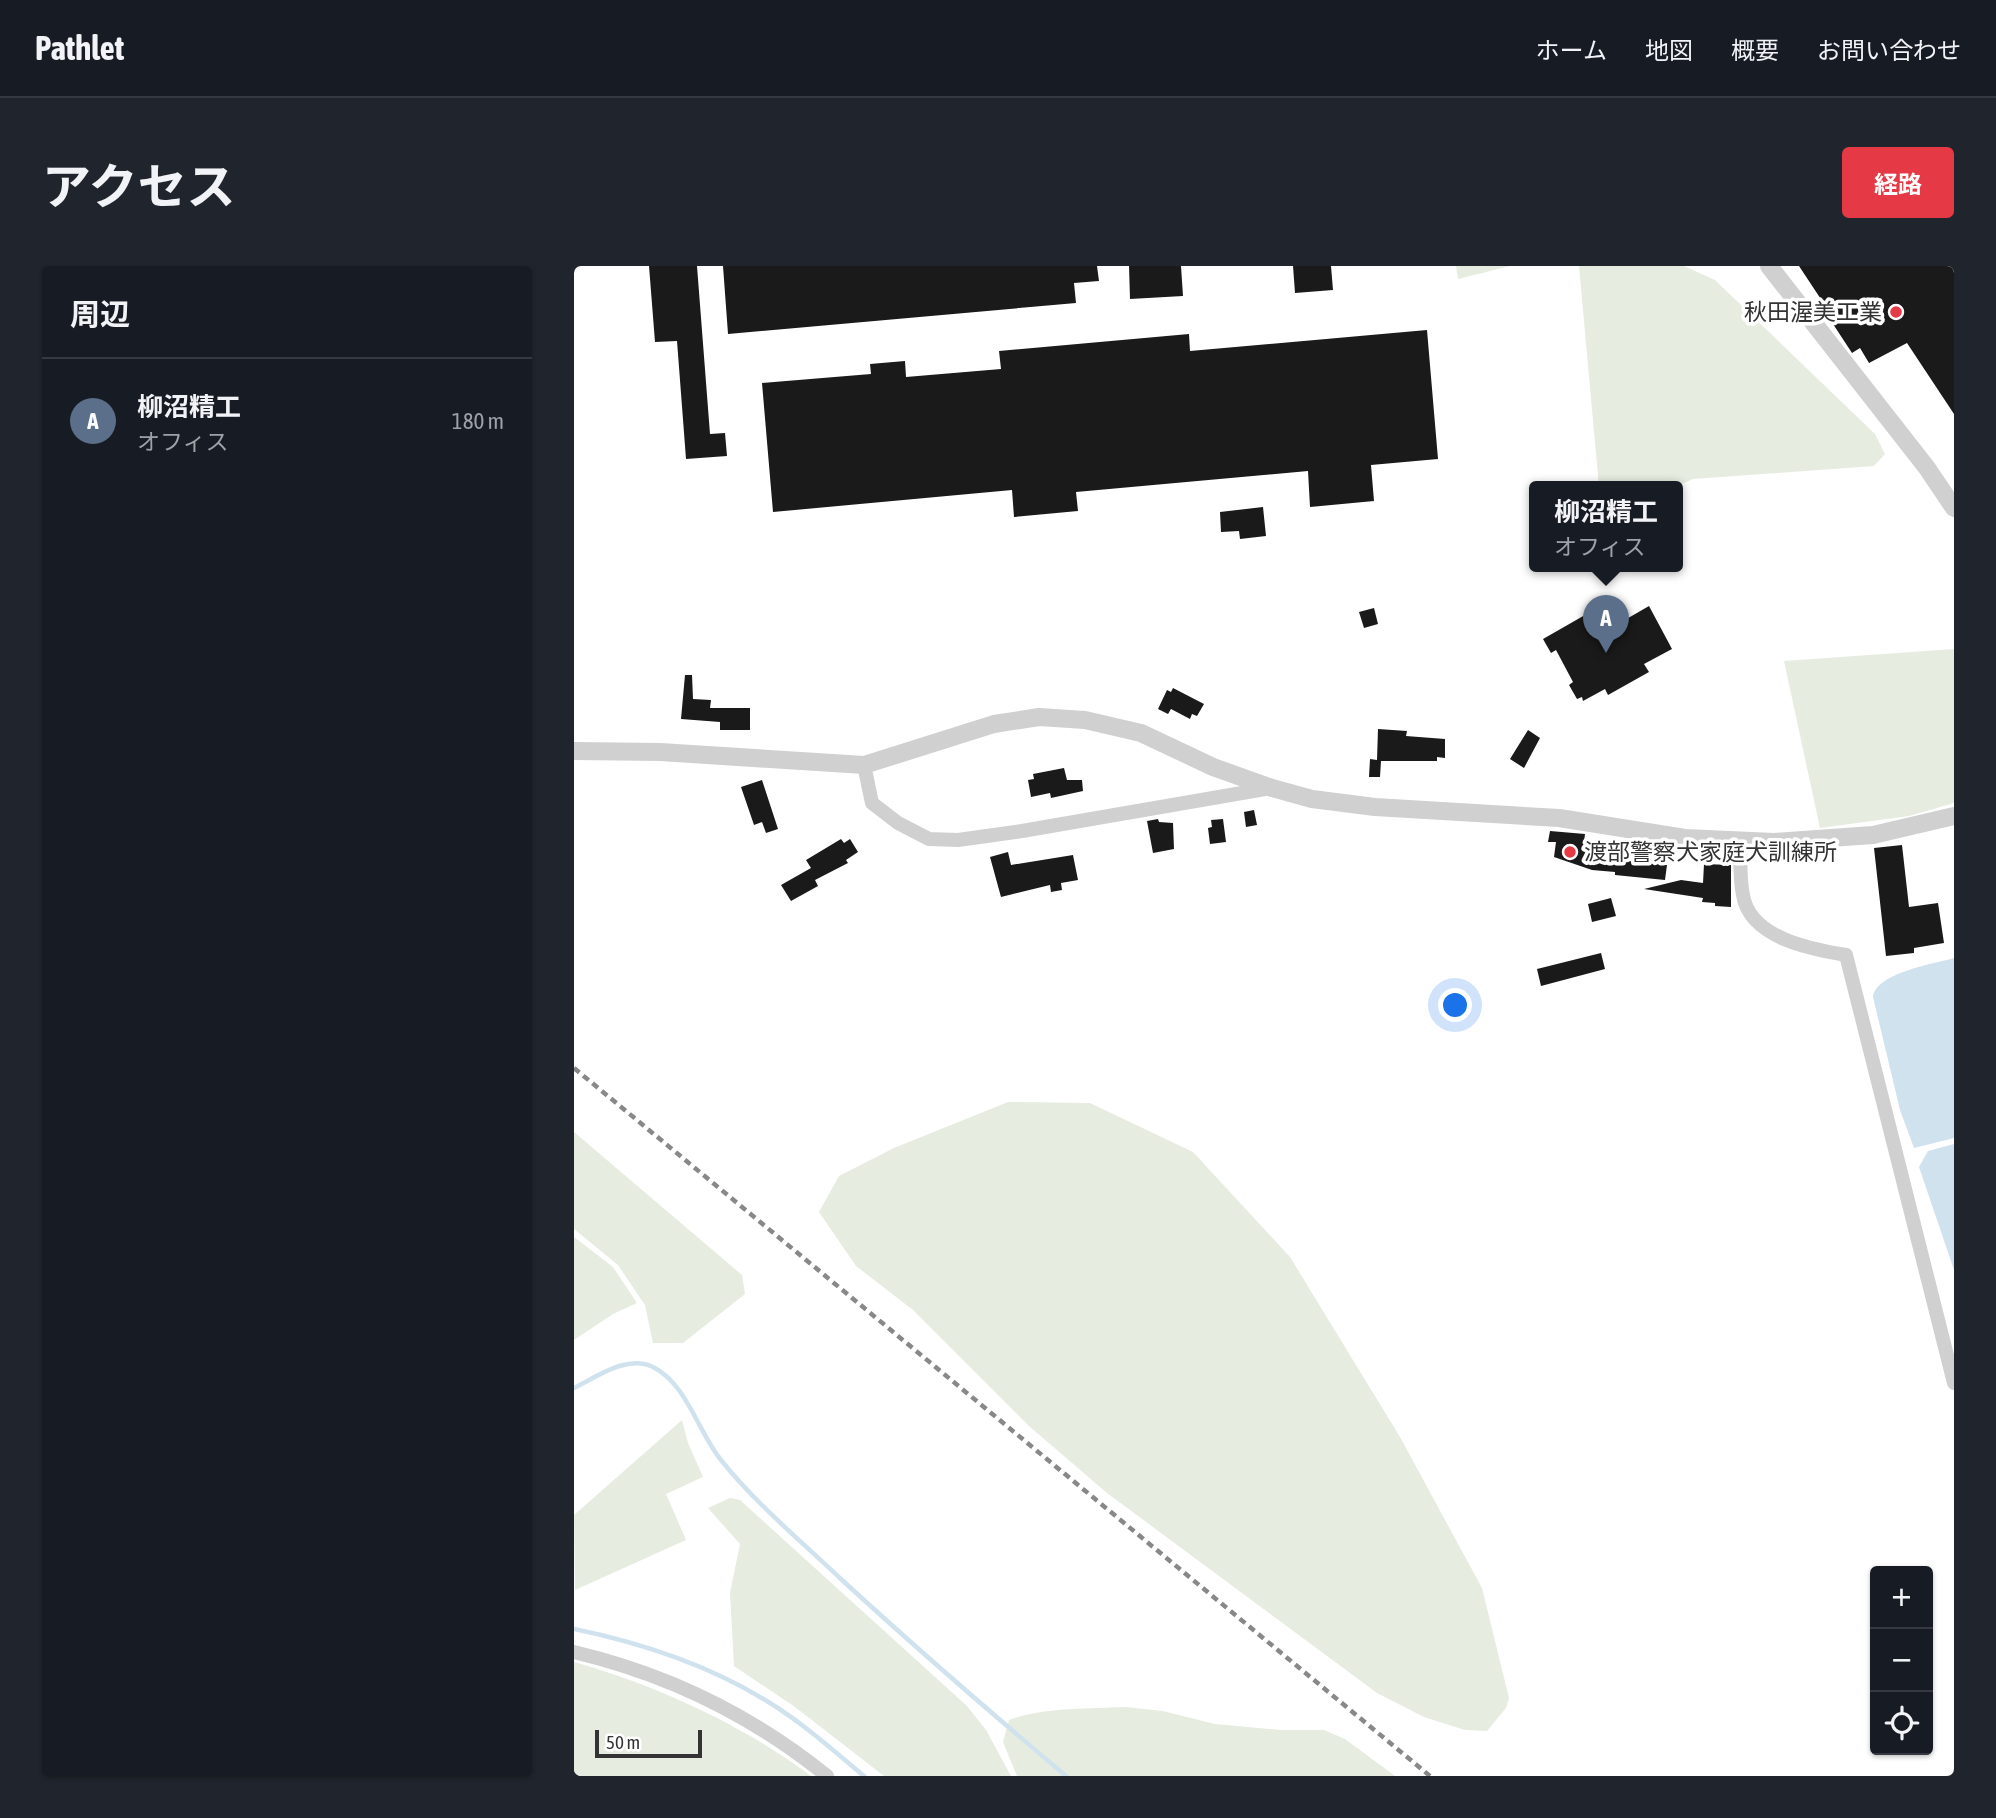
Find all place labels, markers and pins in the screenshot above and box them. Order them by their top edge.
place label: 秋田渥美工業 [1744,299,1882,325]
marker: 秋田渥美工業 [1888,304,1904,320]
pin: A [1583,595,1629,653]
place label: 渡部警察犬家庭犬訓練所 [1584,839,1837,865]
marker: 渡部警察犬家庭犬訓練所 [1562,844,1578,860]

